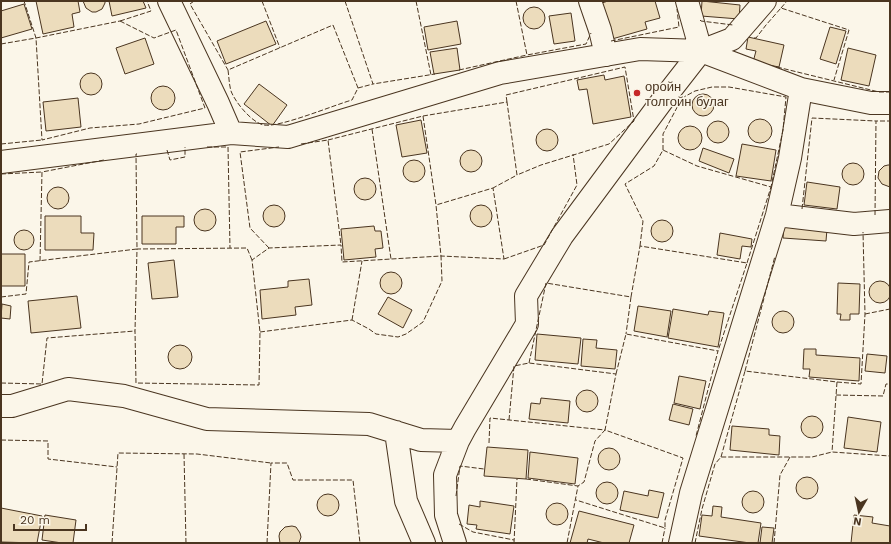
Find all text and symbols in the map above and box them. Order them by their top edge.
place label: оройн толгойн булаг [645,79,729,109]
marker: оройн толгойн булаг [632,88,642,98]
north arrow [839,492,879,532]
scale bar [14,506,86,532]
text: 20 m [20,513,50,527]
text: N [852,514,863,528]

